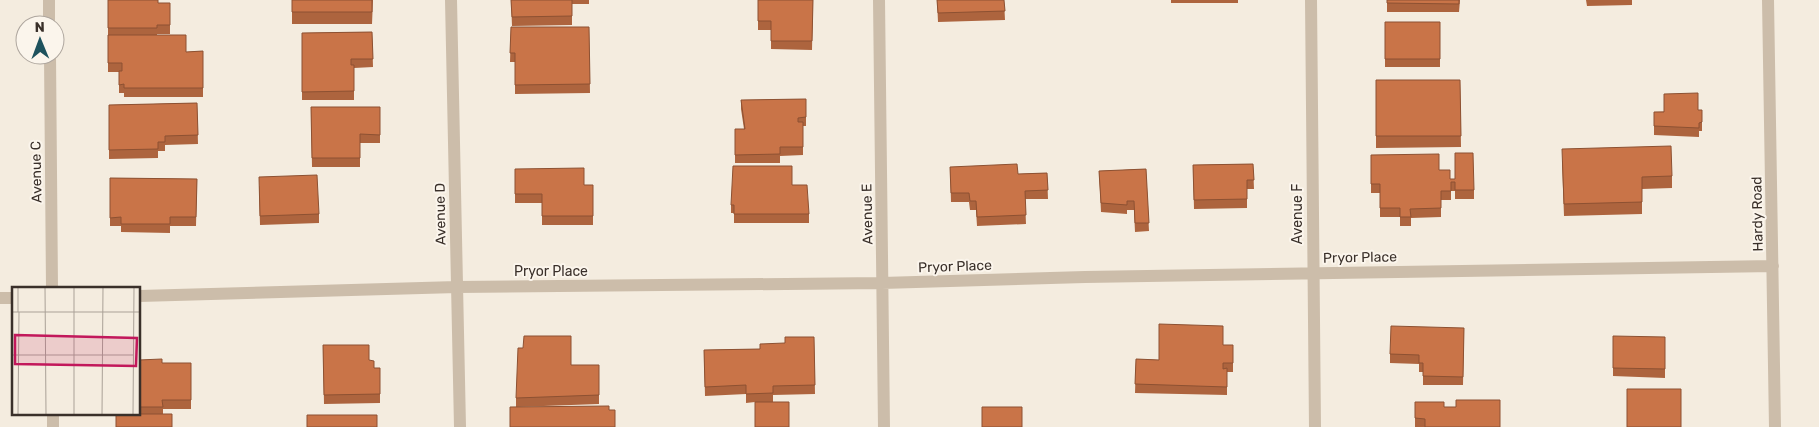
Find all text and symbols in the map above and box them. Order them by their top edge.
north arrow [15,15,65,65]
text: N [35,19,45,36]
street label: Avenue C [27,141,46,203]
street label: Hardy Road [1748,176,1767,252]
street label: Avenue D [431,183,450,245]
street label: Avenue E [858,183,877,245]
street label: Avenue F [1289,184,1306,244]
street label: Pryor Place [1323,248,1397,267]
street label: Pryor Place [918,257,992,276]
street label: Pryor Place [514,263,588,280]
inset map [12,287,140,414]

